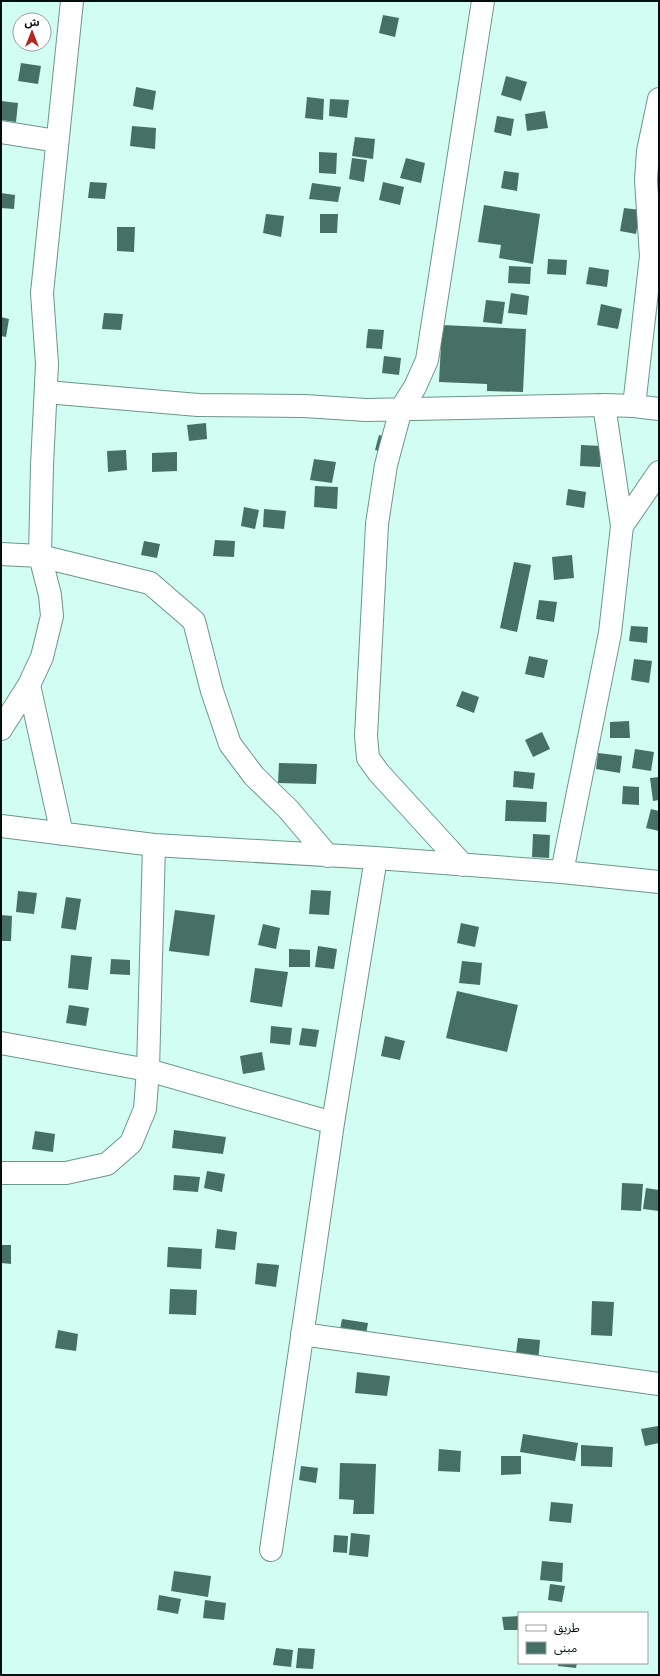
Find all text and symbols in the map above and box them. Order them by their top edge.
north arrow [12,12,52,52]
text: ش [24,16,40,29]
legend [518,1612,648,1664]
text: طريق [554,1621,580,1636]
text: مبنى [554,1641,577,1656]

